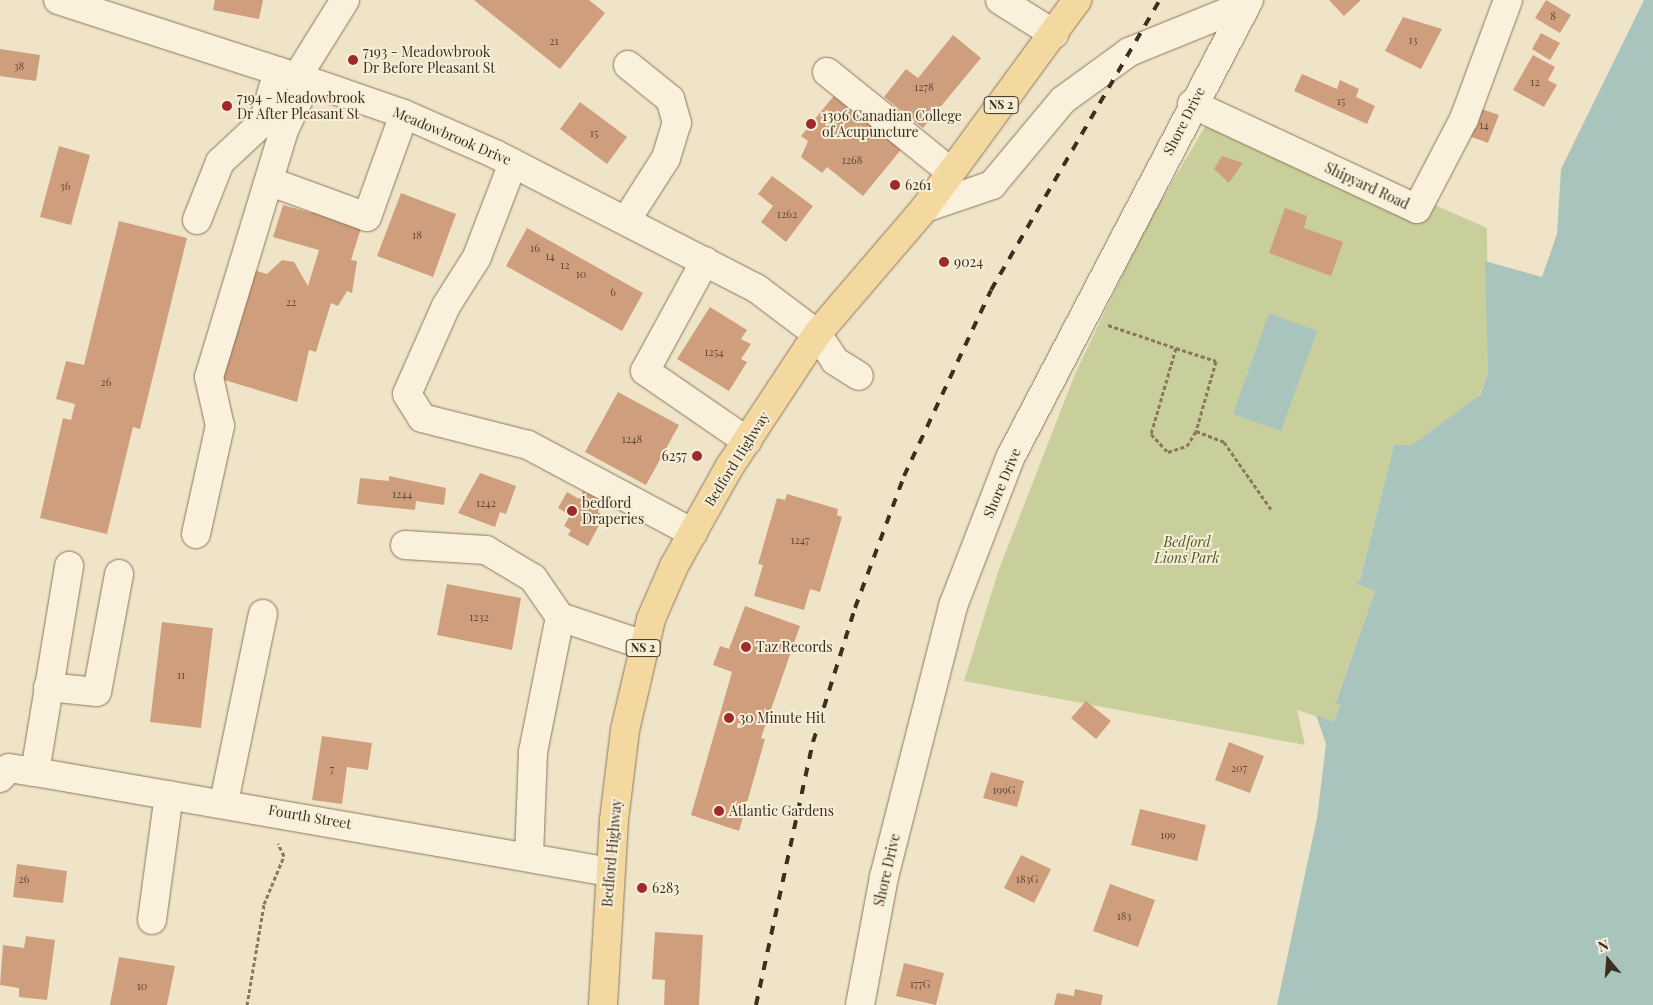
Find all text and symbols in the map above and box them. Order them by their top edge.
house number: 8 [1550,9,1556,23]
house number: 13 [1409,33,1417,47]
house number: 21 [549,34,559,48]
place label: 7193 - Meadowbrook Dr Before Pleasant St [363,44,496,76]
marker: 7193 - Meadowbrook Dr Before Pleasant St [347,54,359,66]
house number: 38 [14,59,24,73]
house number: 12 [1530,75,1540,89]
house number: 1278 [914,80,934,94]
street label: Shore Drive [1160,84,1208,158]
place label: 7194 - Meadowbrook Dr After Pleasant St [237,90,365,122]
house number: 15 [1337,94,1345,108]
road number: NS 2 [984,96,1018,114]
marker: 7194 - Meadowbrook Dr After Pleasant St [221,100,233,112]
street label: Meadowbrook Drive [390,103,514,169]
place label: 1306 Canadian College of Acupuncture [822,108,962,140]
marker: 1306 Canadian College of Acupuncture [804,117,818,131]
house number: 14 [1479,118,1489,132]
house number: 15 [590,126,598,140]
house number: 1268 [842,153,862,167]
street label: Shipyard Road [1322,159,1412,213]
place label: 6261 [905,177,931,193]
house number: 36 [60,179,70,193]
marker: 6261 [889,179,901,191]
house number: 1262 [777,207,797,221]
house number: 18 [412,228,422,242]
house number: 16 [530,241,540,255]
house number: 14 [545,249,555,263]
place label: 9024 [954,254,983,270]
marker: 9024 [938,256,950,268]
house number: 12 [560,258,570,272]
house number: 10 [576,267,586,281]
house number: 6 [610,285,616,299]
house number: 22 [286,295,296,309]
house number: 1254 [704,345,724,359]
house number: 26 [101,375,111,389]
street label: Bedford Highway [701,409,773,509]
house number: 1248 [622,432,642,446]
street label: Shore Drive [980,446,1024,520]
place label: 6257 [662,448,687,464]
marker: 6257 [691,450,703,462]
house number: 1244 [392,487,412,501]
place label: bedford Draperies [582,495,644,528]
house number: 1242 [476,496,496,510]
marker: bedford Draperies [566,505,578,517]
house number: 1247 [790,533,810,547]
park label: Bedford Lions Park [1155,534,1219,566]
house number: 1232 [469,610,489,624]
road number: NS 2 [626,638,660,658]
place label: Taz Records [756,639,833,655]
marker: Taz Records [740,641,752,653]
house number: 11 [177,668,185,682]
place label: 30 Minute Hit [739,710,825,726]
marker: 30 Minute Hit [723,712,735,724]
house number: 207 [1231,761,1247,775]
house number: 7 [330,762,334,776]
house number: 199G [992,783,1016,797]
street label: Bedford Highway [599,798,625,908]
street label: Fourth Street [267,801,353,833]
place label: Atlantic Gardens [729,803,834,819]
marker: Atlantic Gardens [713,805,725,817]
house number: 199 [1160,828,1176,842]
street label: Shore Drive [870,832,904,908]
house number: 26 [19,872,29,886]
house number: 183G [1016,872,1038,886]
place label: 6283 [652,880,679,896]
marker: 6283 [636,882,648,894]
house number: 183 [1117,909,1131,923]
north arrow [1583,935,1633,985]
text: N [1595,935,1611,956]
house number: 177G [910,977,930,991]
house number: 10 [137,979,147,993]

